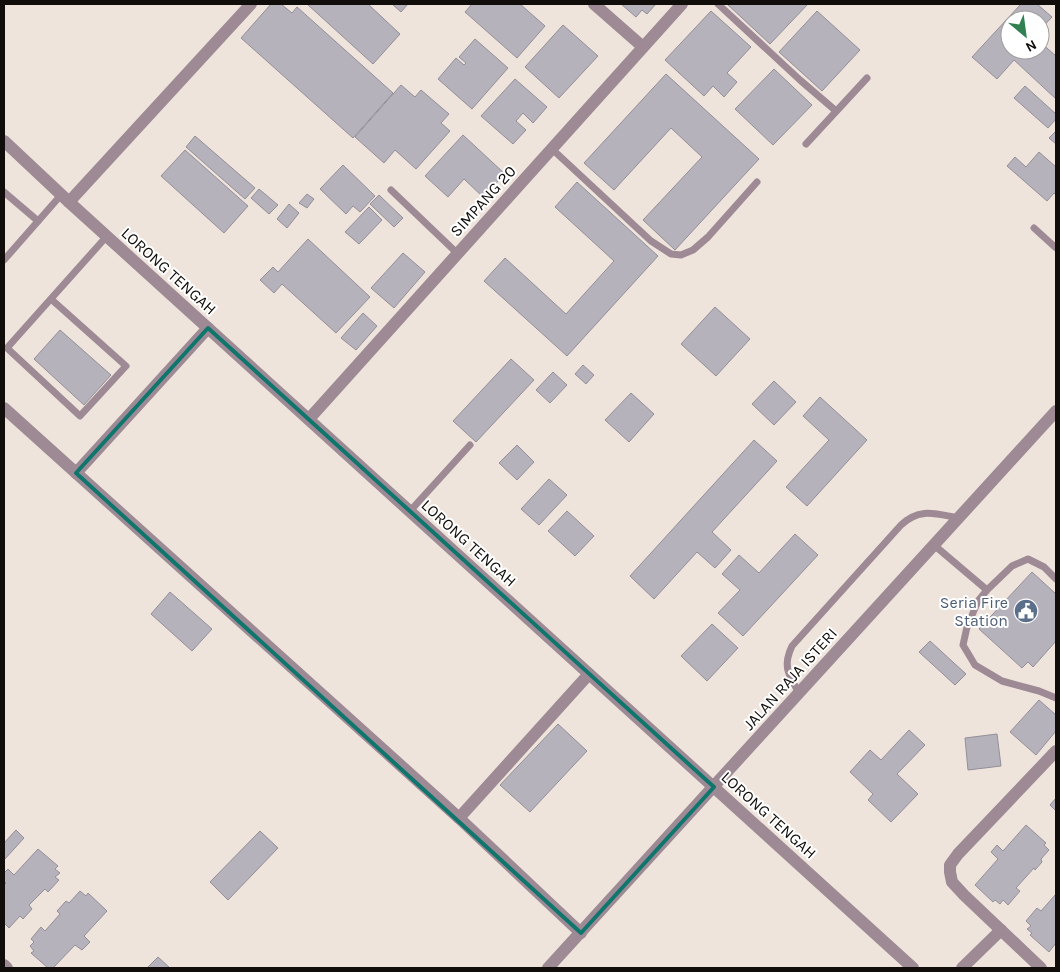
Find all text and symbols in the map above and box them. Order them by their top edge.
north arrow [1000,10,1050,60]
text: N [1023,36,1040,56]
street label: SIMPANG 20 [446,162,520,240]
street label: LORONG TENGAH [118,223,220,319]
street label: LORONG TENGAH [418,495,520,591]
place label: Seria Fire Station [940,593,1008,630]
public building icon: Seria Fire Station [1013,598,1039,624]
street label: JALAN RAJA ISTERI [739,624,841,734]
street label: LORONG TENGAH [718,767,820,863]

